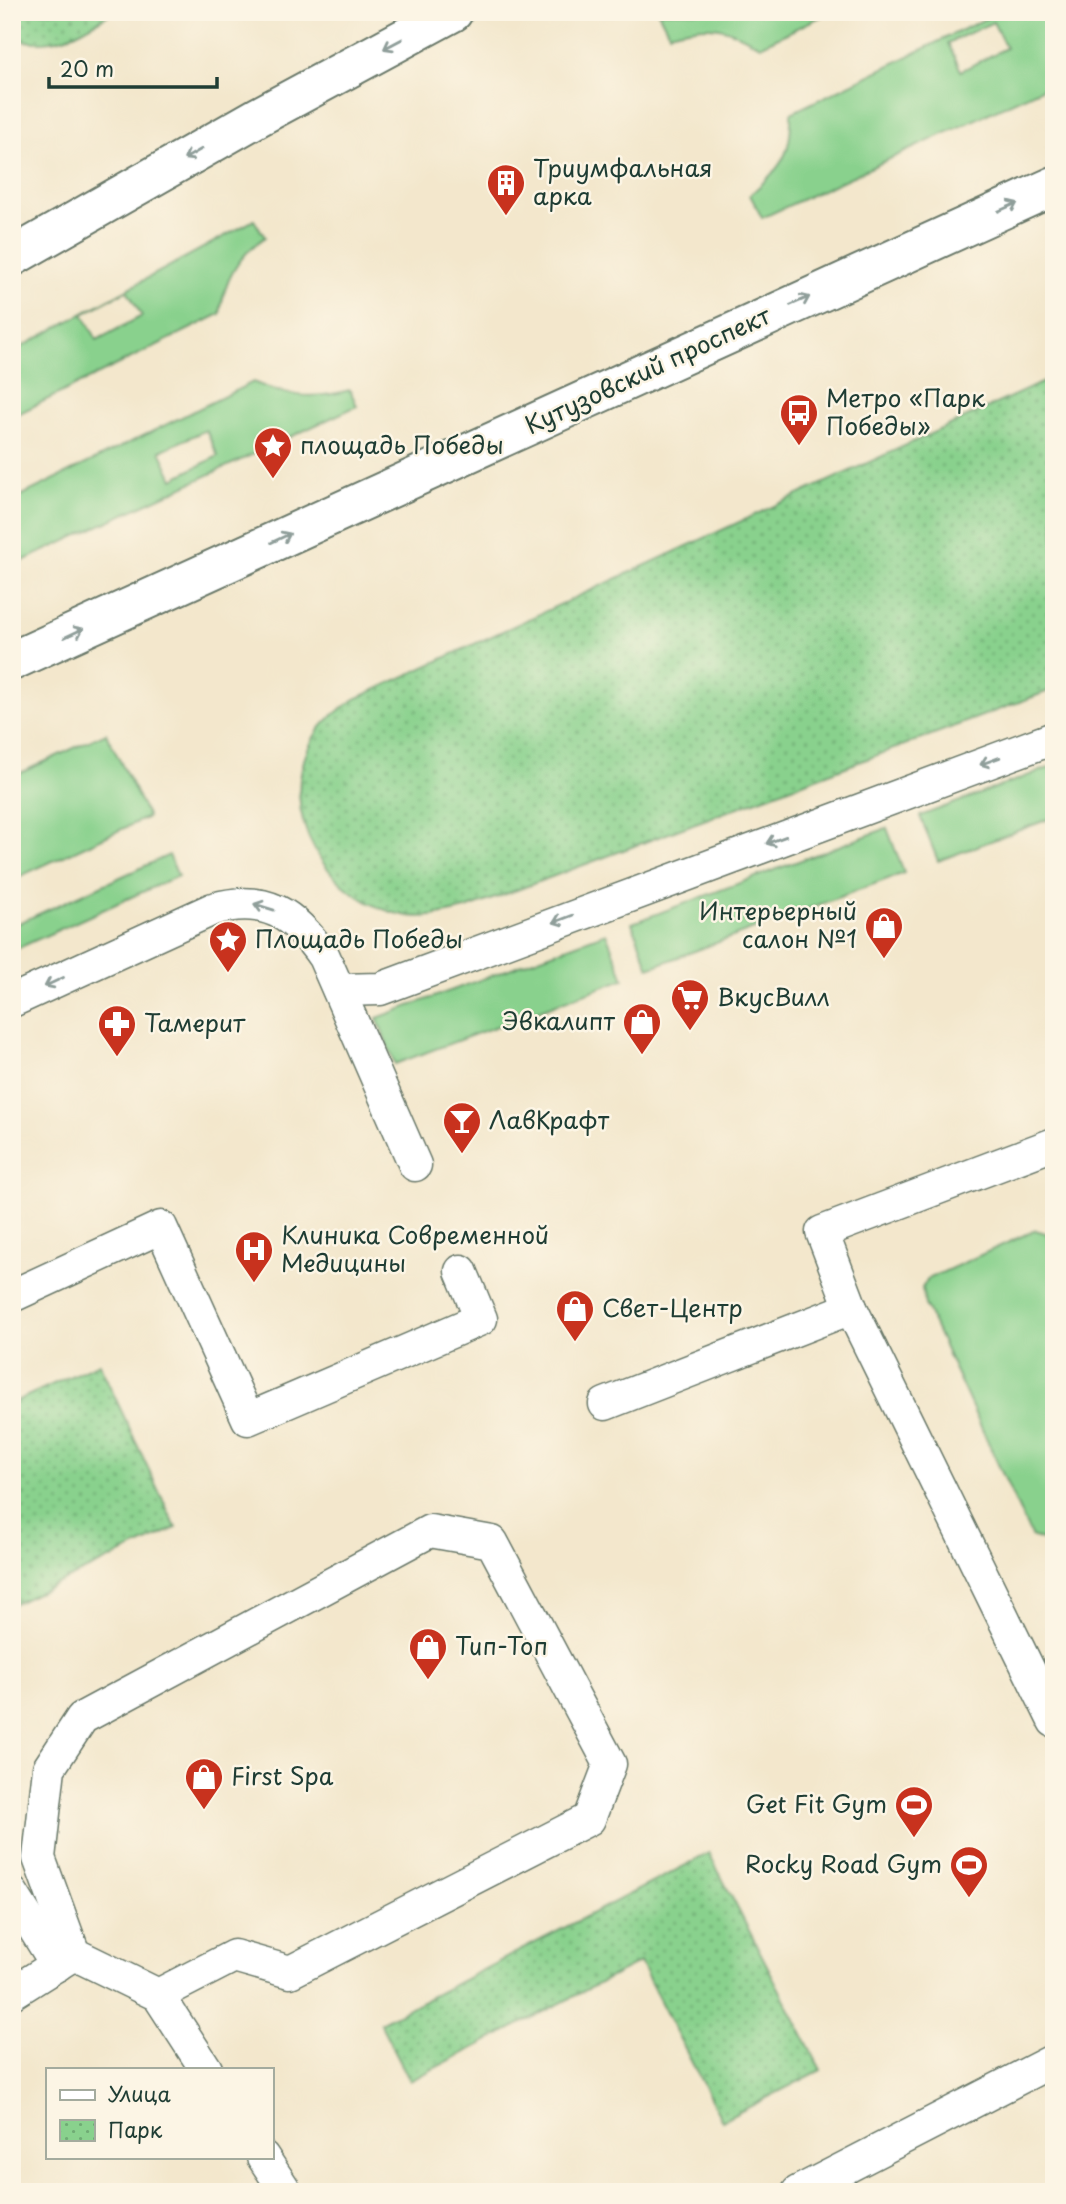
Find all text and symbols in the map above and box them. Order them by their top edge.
one-way arrow [383,38,403,52]
scale bar [49,46,217,90]
text: 20 m [60,52,114,84]
one-way arrow [183,148,204,161]
place label: Триумфальная арка [533,149,712,213]
building icon: Триумфальная арка [485,162,527,217]
one-way arrow [996,200,1018,213]
one-way arrow [790,294,811,307]
street label: Кутузовский проспект [518,296,776,442]
place label: Метро «Парк Победы» [826,379,986,443]
bus stop icon: Метро «Парк Победы» [778,392,820,447]
place icon: площадь Победы [252,425,294,480]
place label: площадь Победы [300,426,504,462]
one-way arrow [270,531,291,544]
one-way arrow [63,625,84,639]
one-way arrow [979,756,1001,769]
one-way arrow [766,835,788,848]
place label: Интерьерный салон №1 [699,892,857,956]
one-way arrow [253,900,275,913]
shop icon: Интерьерный салон №1 [863,905,905,960]
one-way arrow [553,914,575,927]
place icon: Площадь Победы [207,919,249,974]
place label: Площадь Победы [255,920,463,956]
one-way arrow [44,976,65,989]
supermarket icon: ВкусВилл [669,977,711,1032]
place label: ВкусВилл [717,978,830,1014]
shop icon: Эвкалипт [621,1001,663,1056]
place label: Эвкалипт [502,1002,616,1038]
pharmacy icon: Тамерит [96,1003,138,1058]
place label: Тамерит [144,1004,246,1040]
bar icon: ЛавКрафт [441,1100,483,1155]
place label: ЛавКрафт [489,1101,610,1137]
place label: Клиника Современной Медицины [281,1216,549,1280]
hospital icon: Клиника Современной Медицины [233,1229,275,1284]
shop icon: Свет-Центр [554,1288,596,1343]
place label: Свет-Центр [602,1289,743,1325]
shop icon: Тип-Топ [407,1626,449,1681]
place label: Тип-Топ [455,1627,548,1663]
shop icon: First Spa [183,1756,225,1811]
place label: First Spa [231,1757,334,1793]
sports icon: Get Fit Gym [893,1784,935,1839]
place label: Get Fit Gym [746,1785,887,1821]
sports icon: Rocky Road Gym [948,1844,990,1899]
place label: Rocky Road Gym [745,1845,942,1881]
legend [46,2068,273,2158]
text: Улица [108,2077,171,2109]
text: Парк [108,2113,163,2145]

